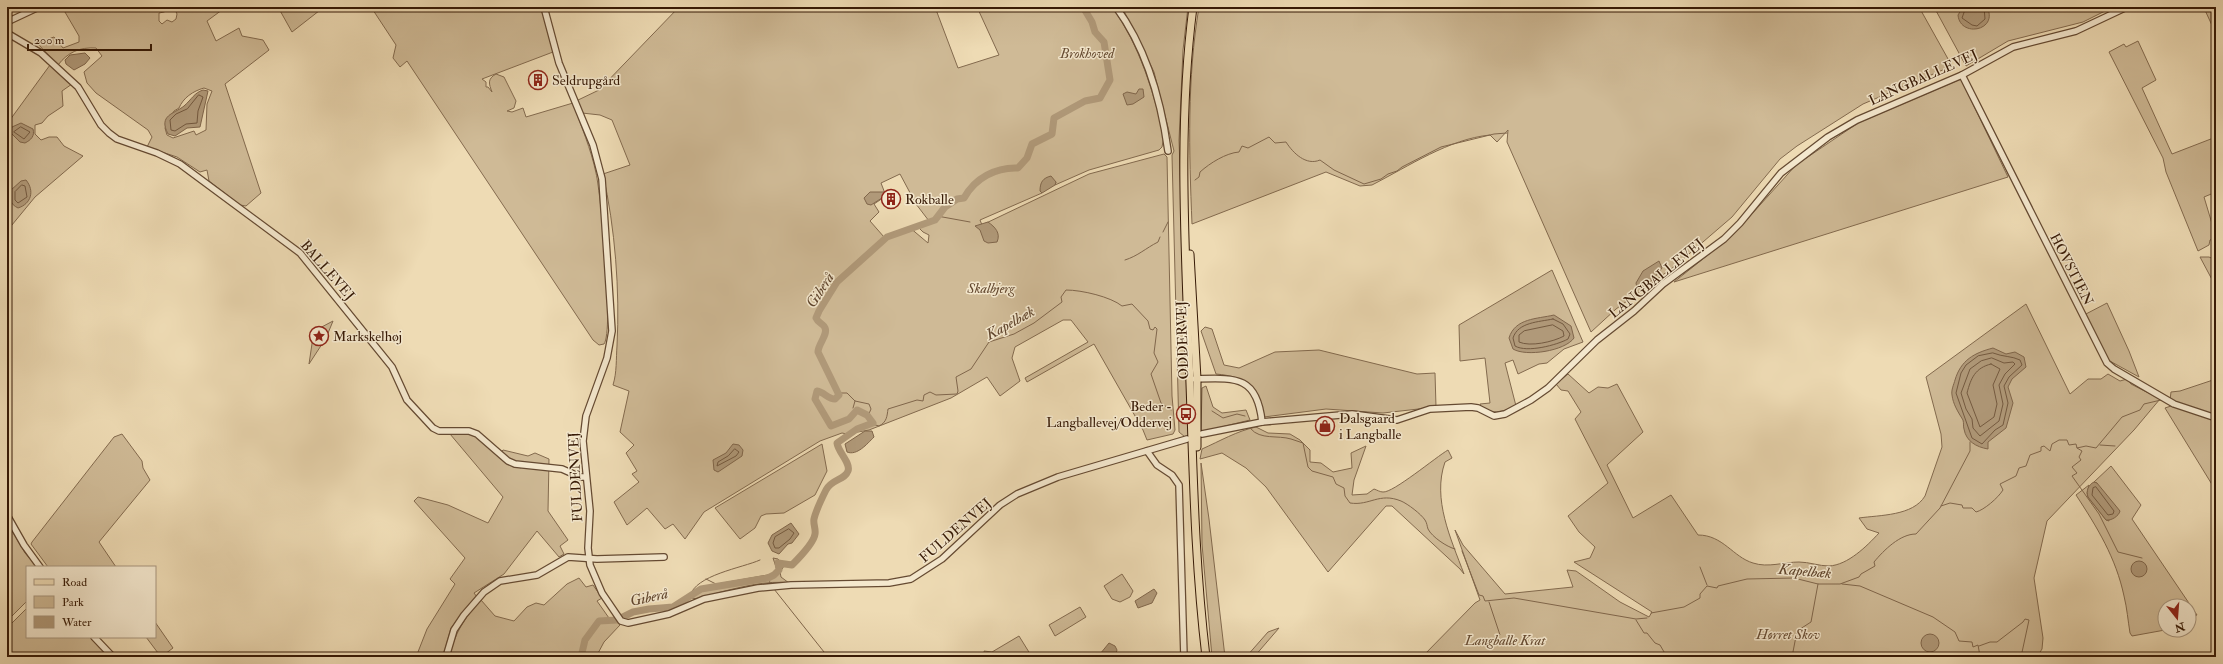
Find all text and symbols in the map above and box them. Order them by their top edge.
scale bar [28,26,151,52]
text: 200 m [34,33,65,48]
park label: Brokhoved [1059,45,1115,62]
street label: LANGBALLEVEJ [1866,46,1981,109]
building icon: Seldrupgård [527,69,549,91]
place label: Seldrupgård [552,72,620,90]
building icon: Rokballe [880,188,902,210]
place label: Rokballe [905,191,954,208]
street label: HOVSTIEN [2046,230,2097,309]
street label: LANGBALLEVEJ [1605,235,1708,322]
street label: BALLEVEJ [297,237,358,304]
water label: Giberå [802,269,839,312]
park label: Skalbjerg [966,280,1016,297]
street label: ODDERVEJ [1173,300,1192,380]
water label: Kapelbæk [982,302,1038,345]
place icon: Markskelhøj [308,325,330,347]
place label: Markskelhøj [333,328,402,345]
place label: Beder - Langballevej/Oddervej [1046,398,1172,431]
bus stop icon: Beder - Langballevej/Oddervej [1175,403,1197,425]
place label: Dalsgaard i Langballe [1339,410,1401,443]
shop icon: Dalsgaard i Langballe [1314,415,1336,437]
street label: FULDENVEJ [565,431,586,522]
street label: FULDENVEJ [916,494,995,566]
water label: Kapelbæk [1777,560,1832,583]
legend [26,566,156,638]
text: Road [62,575,87,590]
water label: Giberå [628,584,670,611]
text: Park [62,595,84,610]
north arrow [2157,598,2197,638]
text: Water [61,615,92,630]
text: N [2172,619,2187,635]
park label: Hørret Skov [1755,626,1820,643]
park label: Langballe Krat [1464,632,1546,649]

